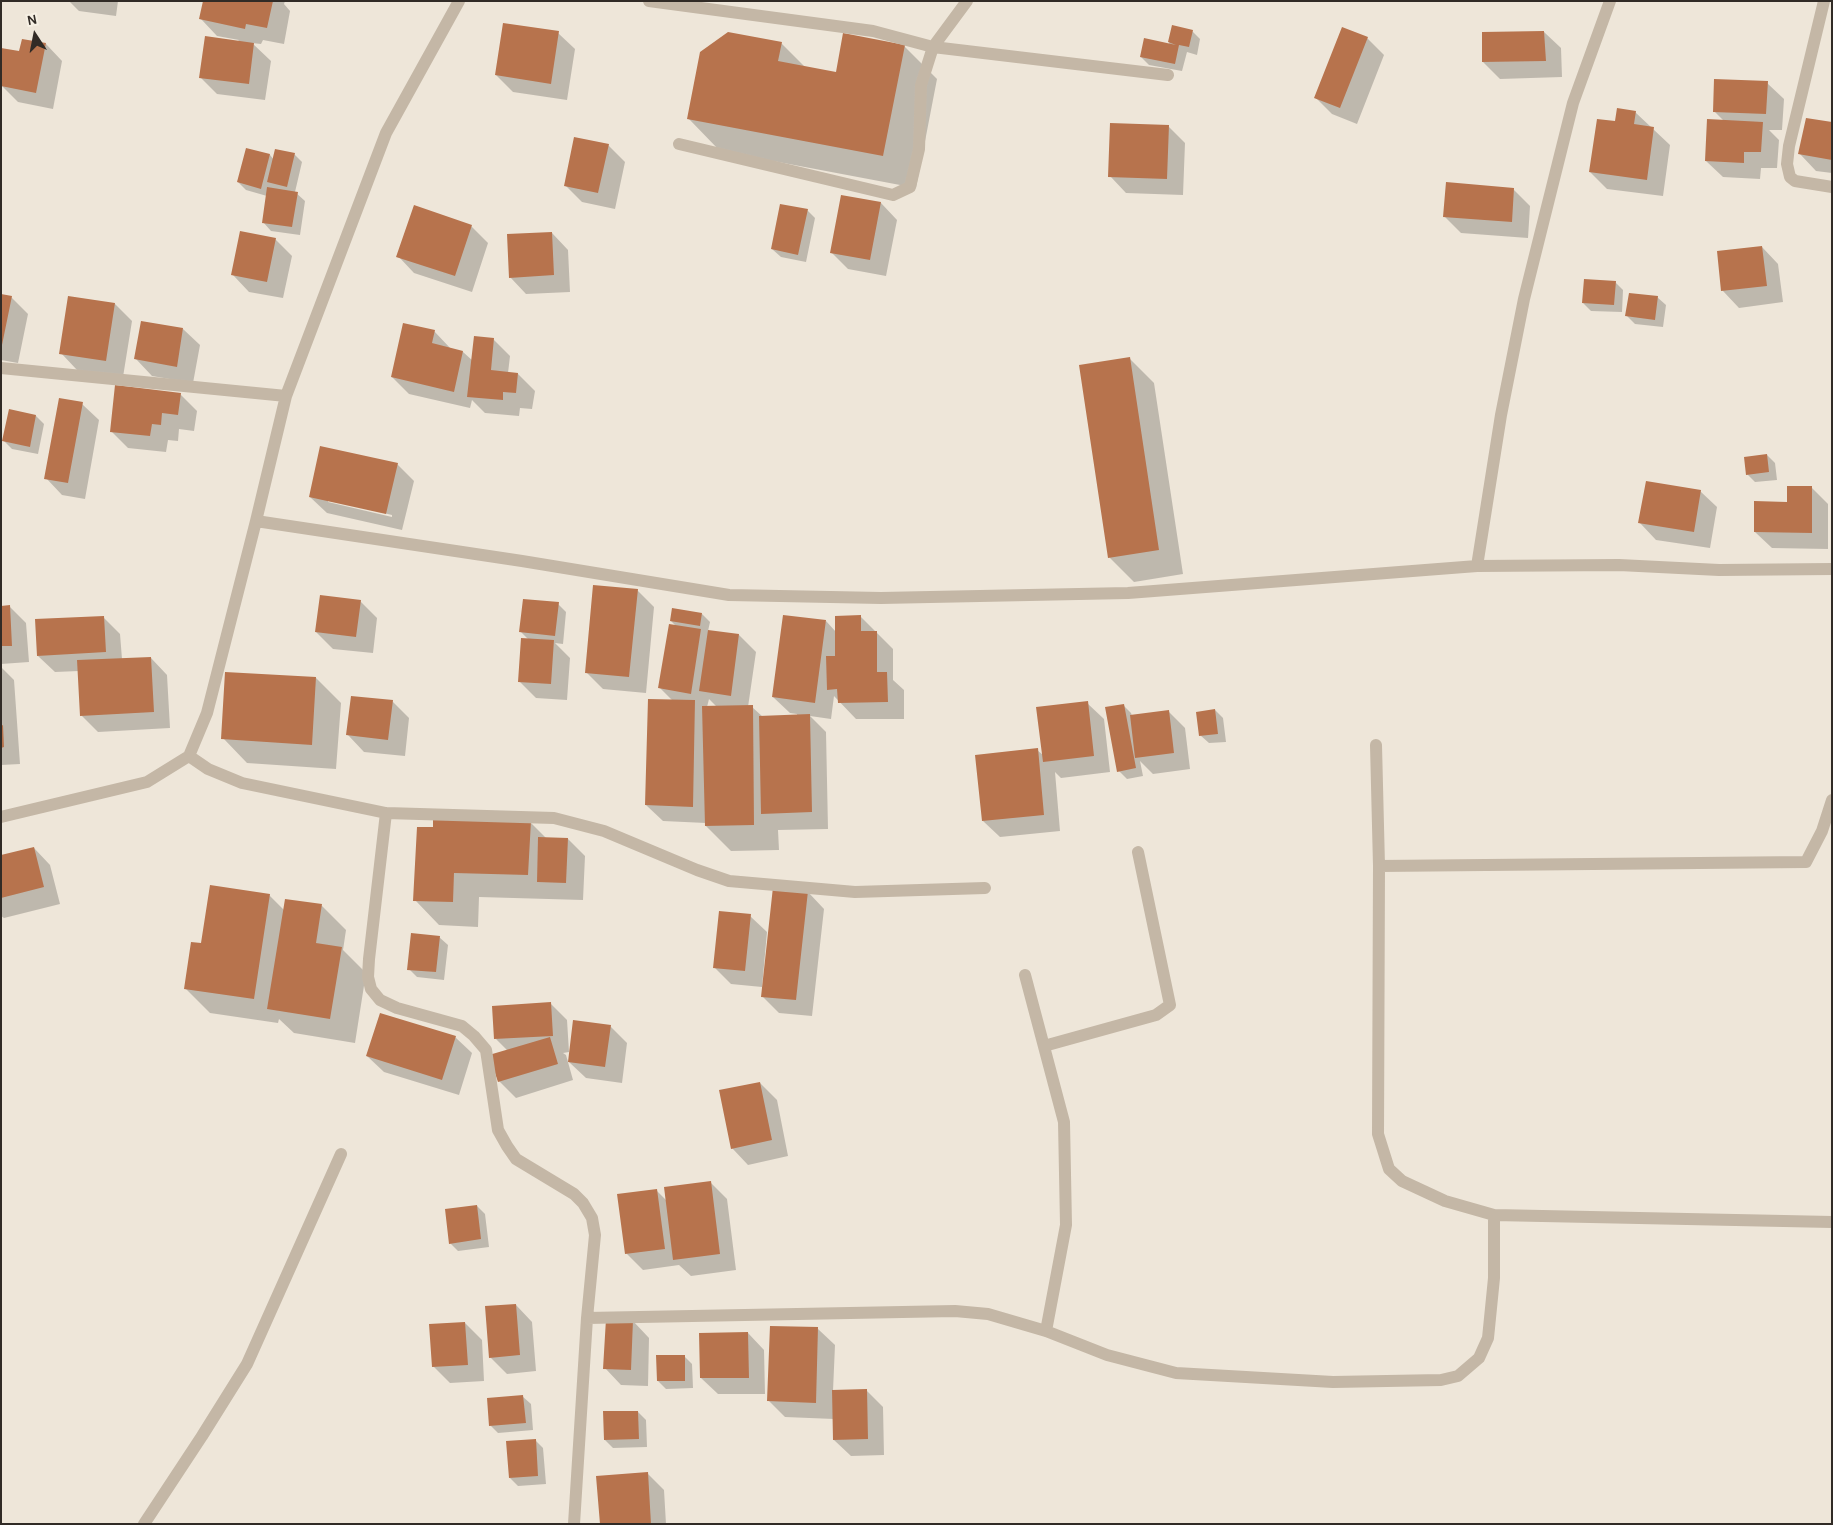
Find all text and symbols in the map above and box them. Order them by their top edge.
north arrow [10,10,60,60]
text: N [25,10,39,29]

